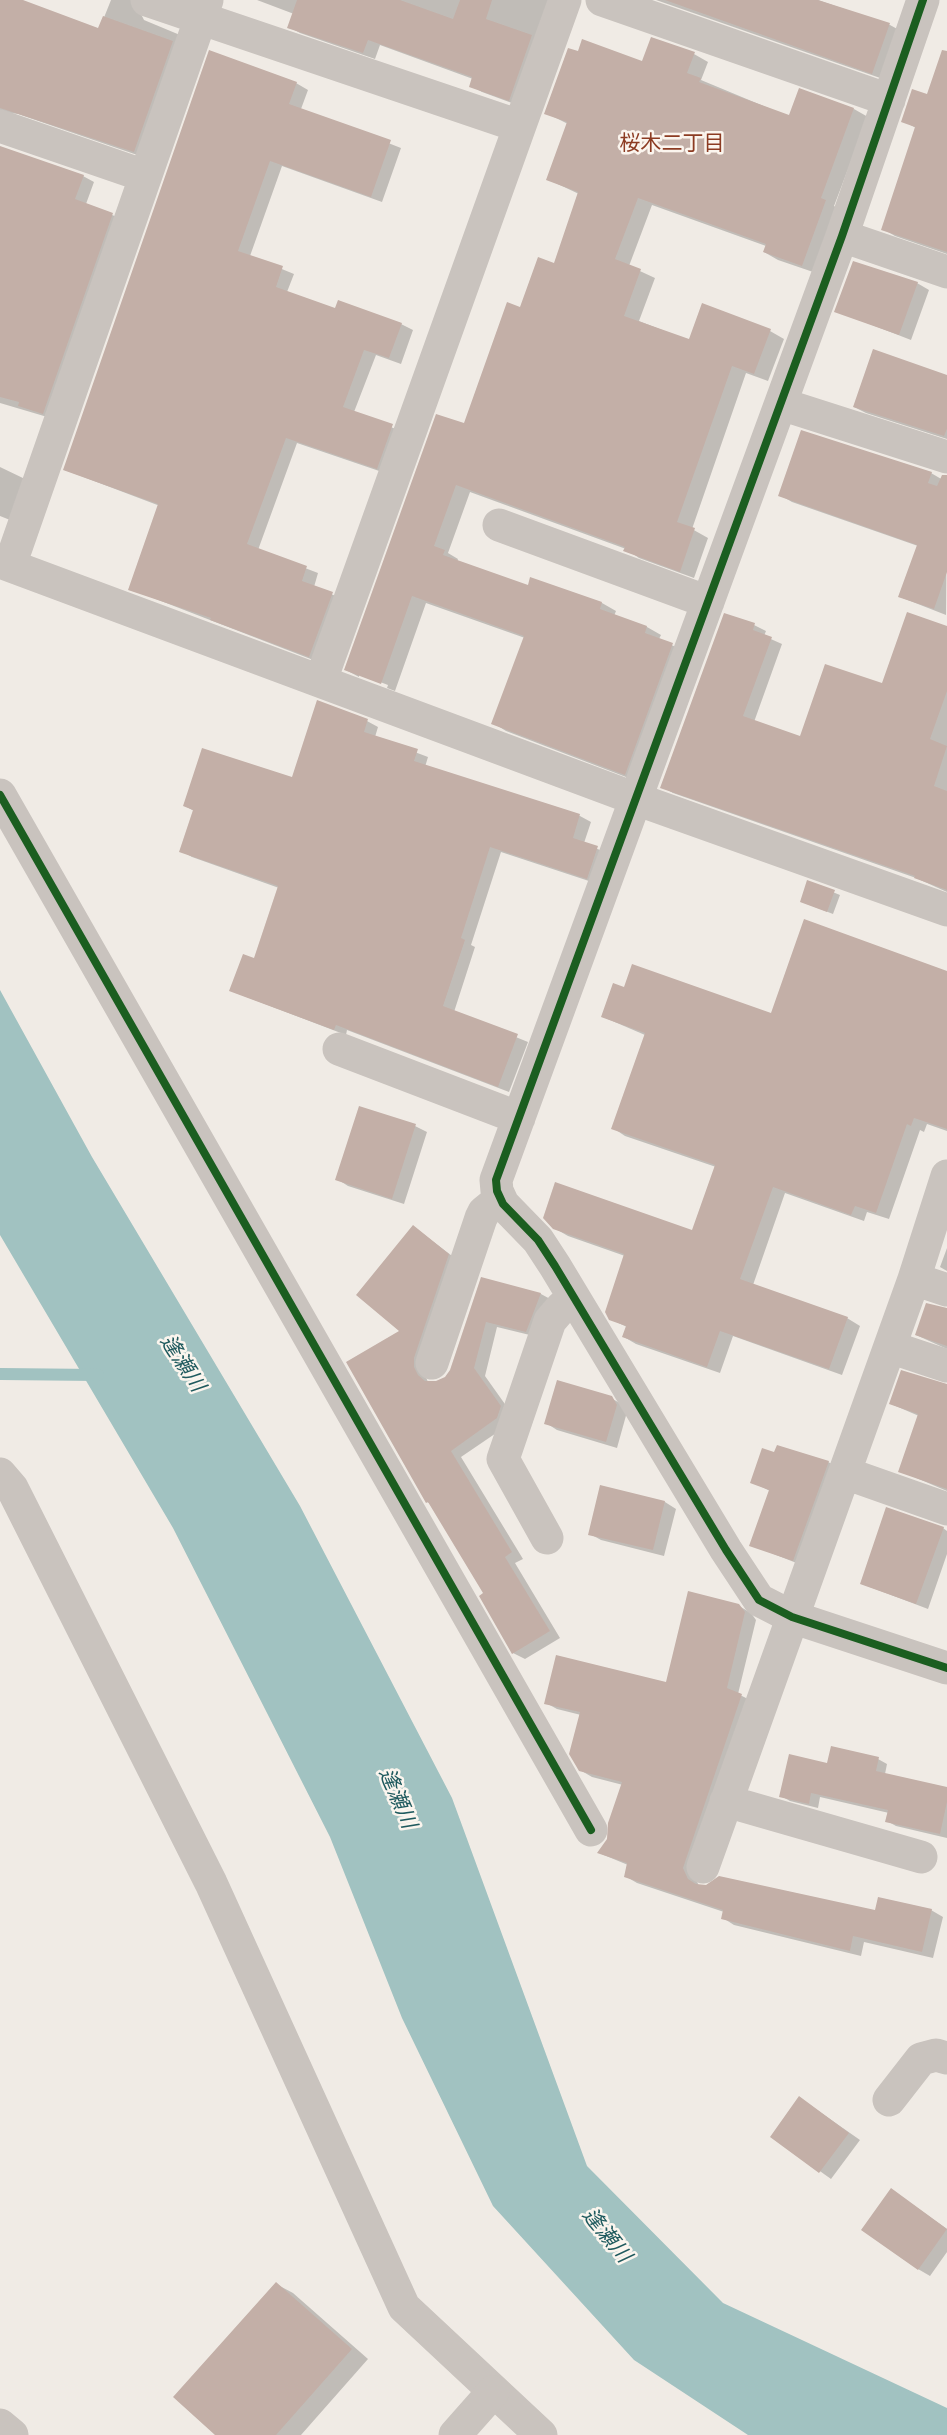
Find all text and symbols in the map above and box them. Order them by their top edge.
district label: 桜木二丁目 [620,130,724,156]
water label: 逢瀬川 [155,1330,211,1396]
water label: 逢瀬川 [374,1764,422,1832]
water label: 逢瀬川 [577,2203,637,2267]

